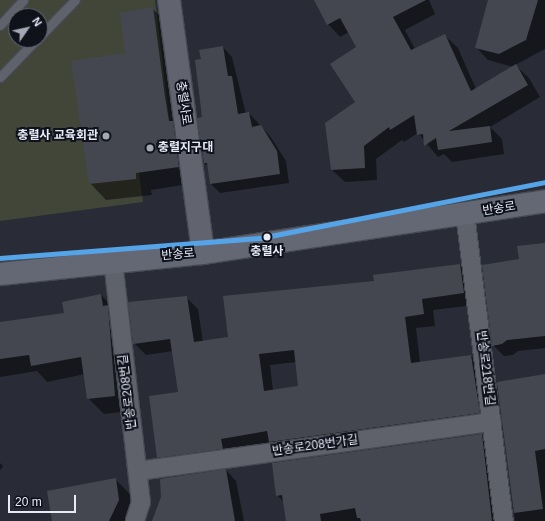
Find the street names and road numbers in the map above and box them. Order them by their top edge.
street label: 충렬사로 [173,80,193,126]
street label: 반송로 [482,199,516,219]
street label: 반송로 [161,246,195,264]
street label: 반송로218번길 [473,330,497,406]
street label: 반송로208번길 [116,354,140,430]
street label: 반송로208번가길 [271,433,359,459]

